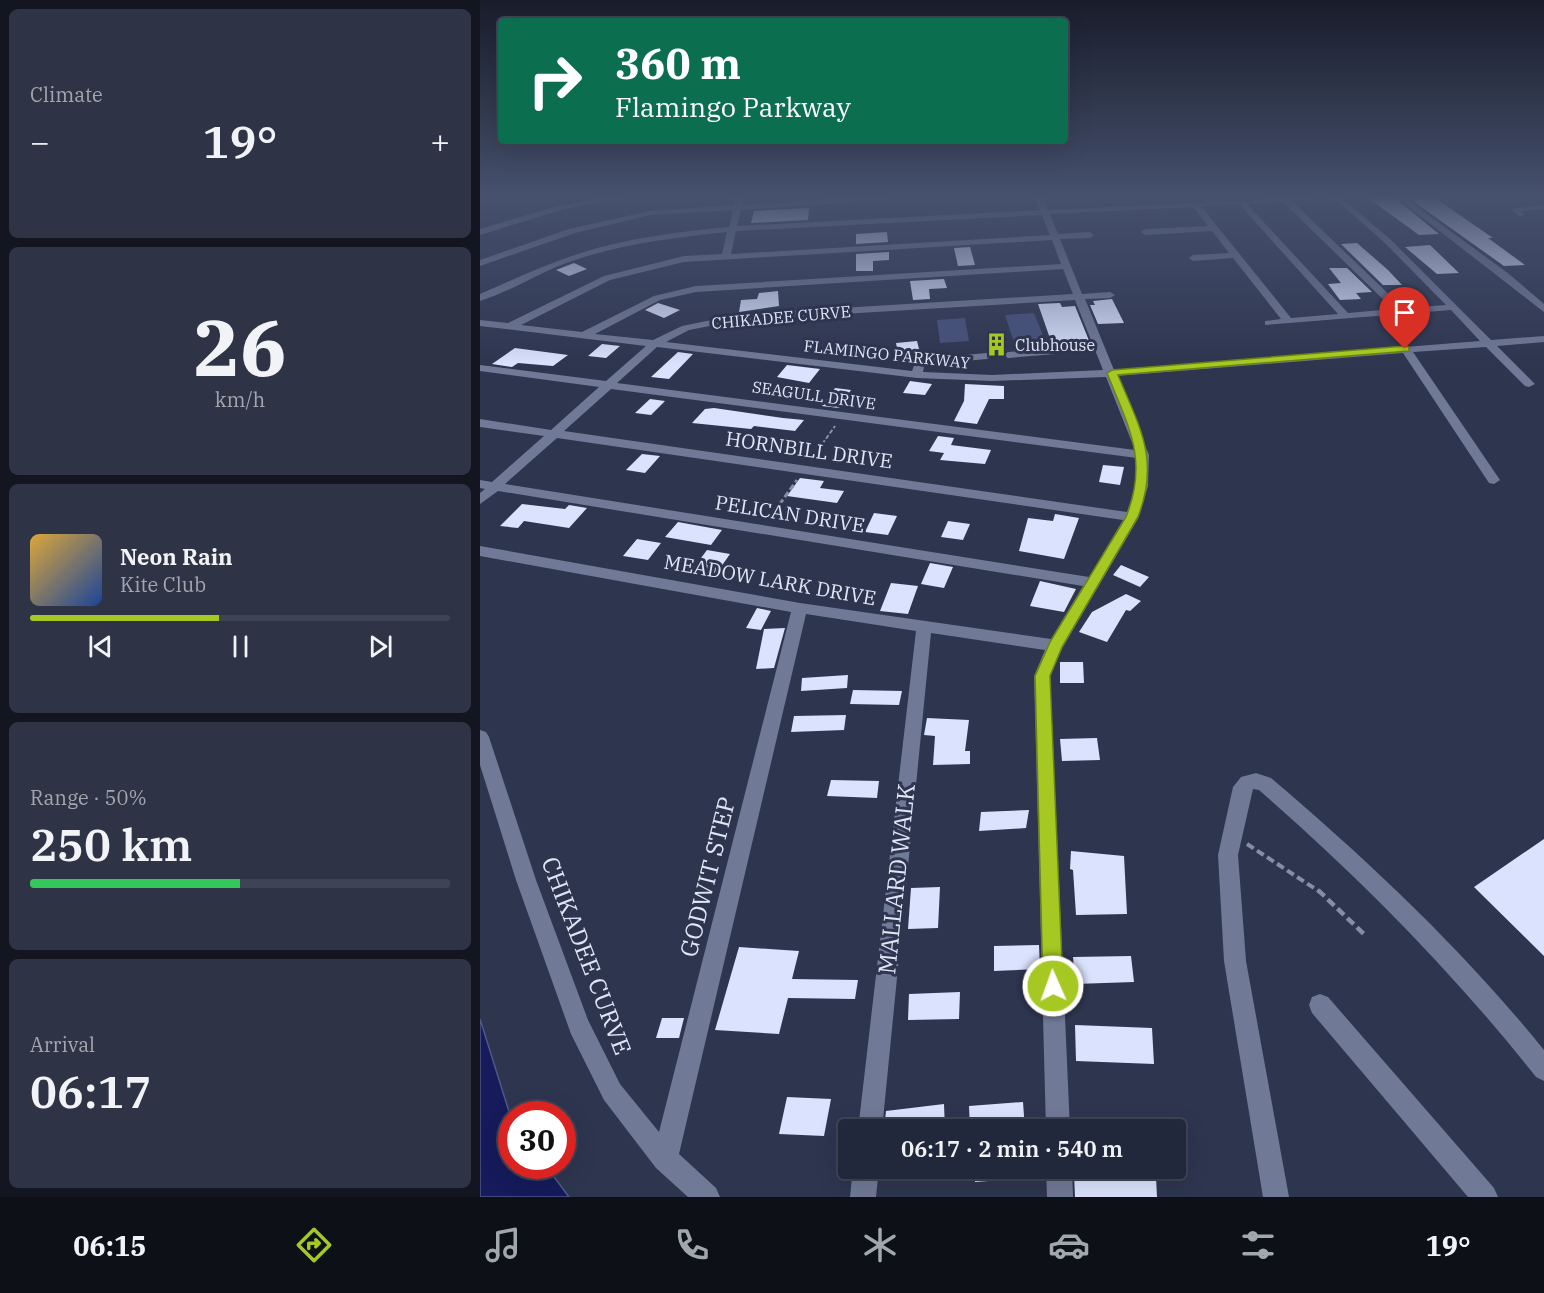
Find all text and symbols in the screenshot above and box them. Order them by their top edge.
text: 360 m [615,36,741,91]
icon: right [516,42,594,120]
text: Climate [30,81,103,108]
text: Flamingo Parkway [615,89,851,124]
text: 19° [202,112,278,170]
text: − [30,120,50,163]
text: + [430,120,450,163]
pin [1379,287,1430,349]
text: 26 [193,296,287,397]
icon: arrive [1388,296,1421,329]
street label: CHIKADEE CURVE [711,301,851,333]
building icon: Clubhouse [984,332,1010,358]
street label: FLAMINGO PARKWAY [803,335,971,373]
place label: Clubhouse [1015,335,1095,355]
street label: SEAGULL DRIVE [751,376,877,414]
text: km/h [215,386,265,413]
street label: HORNBILL DRIVE [724,424,894,475]
street label: PELICAN DRIVE [713,488,867,539]
text: Neon Rain [120,542,233,571]
street label: MEADOW LARK DRIVE [662,548,878,611]
text: Kite Club [120,571,206,598]
icon: previous [84,630,117,663]
icon: pause [224,630,257,663]
icon: next [364,630,397,663]
street label: MALLARD WALK [870,782,922,976]
text: Range · 50% [30,784,147,811]
street label: GODWIT STEP [672,793,742,960]
text: 250 km [30,815,192,873]
street label: CHIKADEE CURVE [534,852,639,1059]
position arrow [1021,954,1085,1018]
text: Arrival [30,1031,95,1058]
text: 06:17 [30,1062,151,1120]
speed limit sign: 30 [498,1101,576,1179]
text: 06:17 · 2 min · 540 m [901,1134,1123,1163]
icon: directions [293,1224,335,1266]
icon: music [482,1224,524,1266]
icon: phone [671,1224,713,1266]
icon: climate [859,1224,901,1266]
icon: car [1048,1224,1090,1266]
icon: filters [1237,1224,1279,1266]
text: 06:15 [73,1228,146,1263]
text: 19° [1425,1228,1471,1263]

